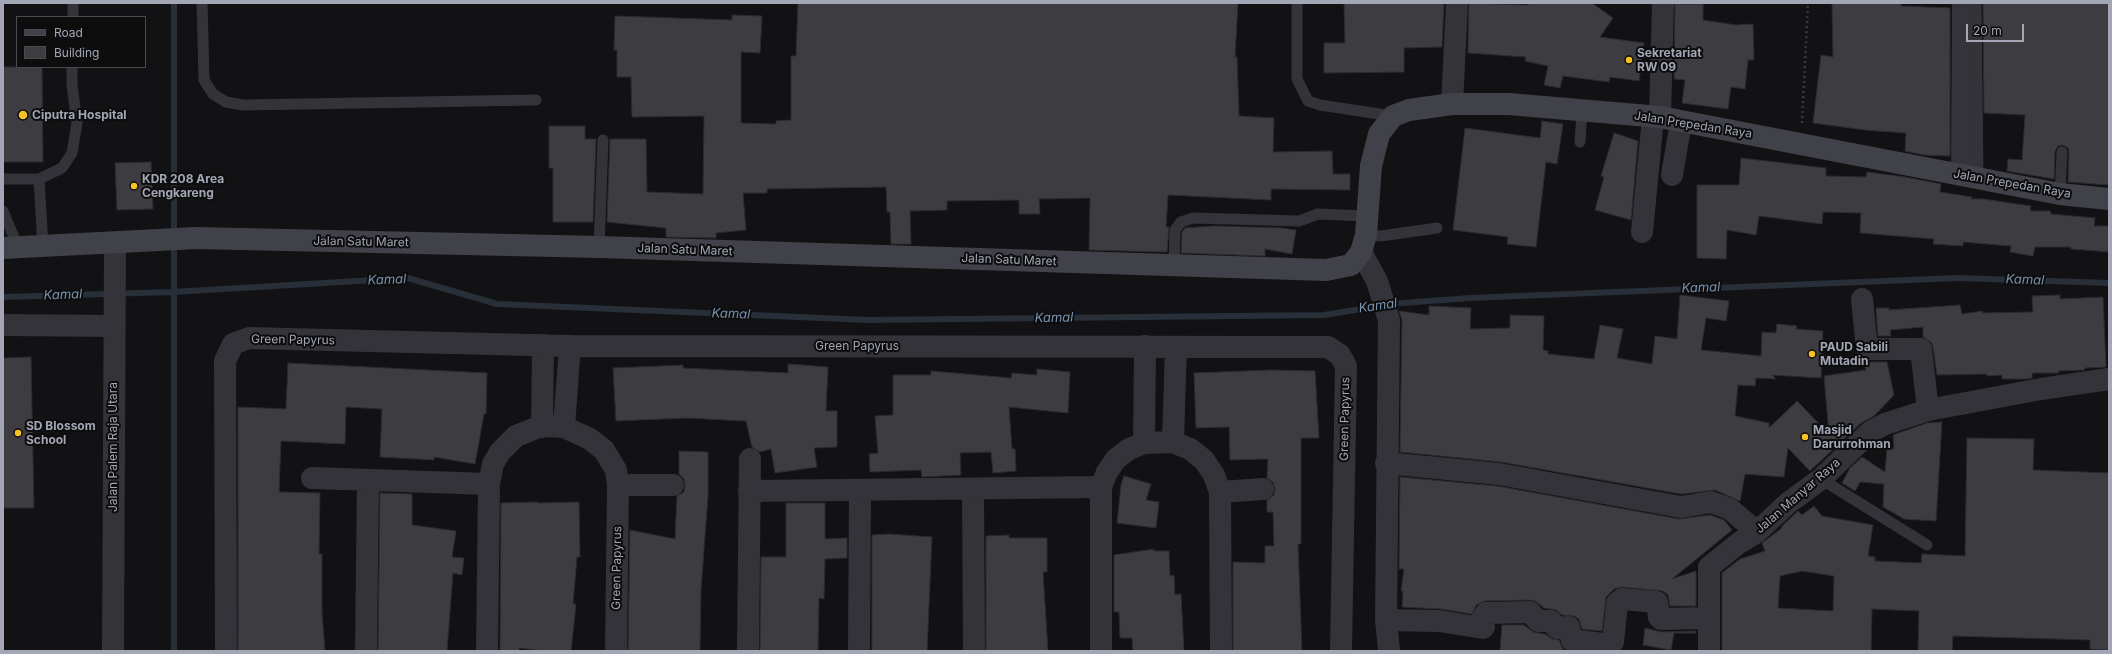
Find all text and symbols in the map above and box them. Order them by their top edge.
legend [16,16,146,68]
scale bar [1968,16,2026,42]
text: 20 m [1973,23,2002,38]
text: Road [54,25,83,40]
text: Building [54,45,99,60]
place label: Sekretariat RW 09 [1637,46,1702,74]
marker: Sekretariat RW 09 [1624,55,1634,65]
place label: Ciputra Hospital [32,108,127,122]
marker: Ciputra Hospital [17,109,29,121]
street label: Jalan Prepedan Raya [1633,109,1753,141]
street label: Jalan Prepedan Raya [1952,167,2072,201]
place label: KDR 208 Area Cengkareng [142,172,224,200]
marker: KDR 208 Area Cengkareng [129,181,139,191]
street label: Jalan Satu Maret [313,234,409,250]
street label: Jalan Satu Maret [637,241,733,259]
street label: Jalan Satu Maret [961,251,1057,269]
water label: Kamal [367,272,407,288]
water label: Kamal [2005,272,2045,288]
water label: Kamal [1681,280,1721,296]
water label: Kamal [43,287,83,303]
water label: Kamal [1358,296,1398,316]
water label: Kamal [711,306,751,322]
water label: Kamal [1035,310,1073,326]
street label: Green Papyrus [251,332,335,348]
street label: Green Papyrus [815,339,899,353]
place label: PAUD Sabili Mutadin [1820,340,1888,368]
marker: PAUD Sabili Mutadin [1807,349,1817,359]
street label: Green Papyrus [1337,377,1353,461]
street label: Jalan Palem Raja Utara [106,382,120,512]
place label: SD Blossom School [26,419,96,447]
place label: Masjid Darurrohman [1813,423,1891,451]
marker: SD Blossom School [13,428,23,438]
marker: Masjid Darurrohman [1800,432,1810,442]
street label: Jalan Manyar Raya [1753,455,1843,537]
street label: Green Papyrus [609,526,625,610]

